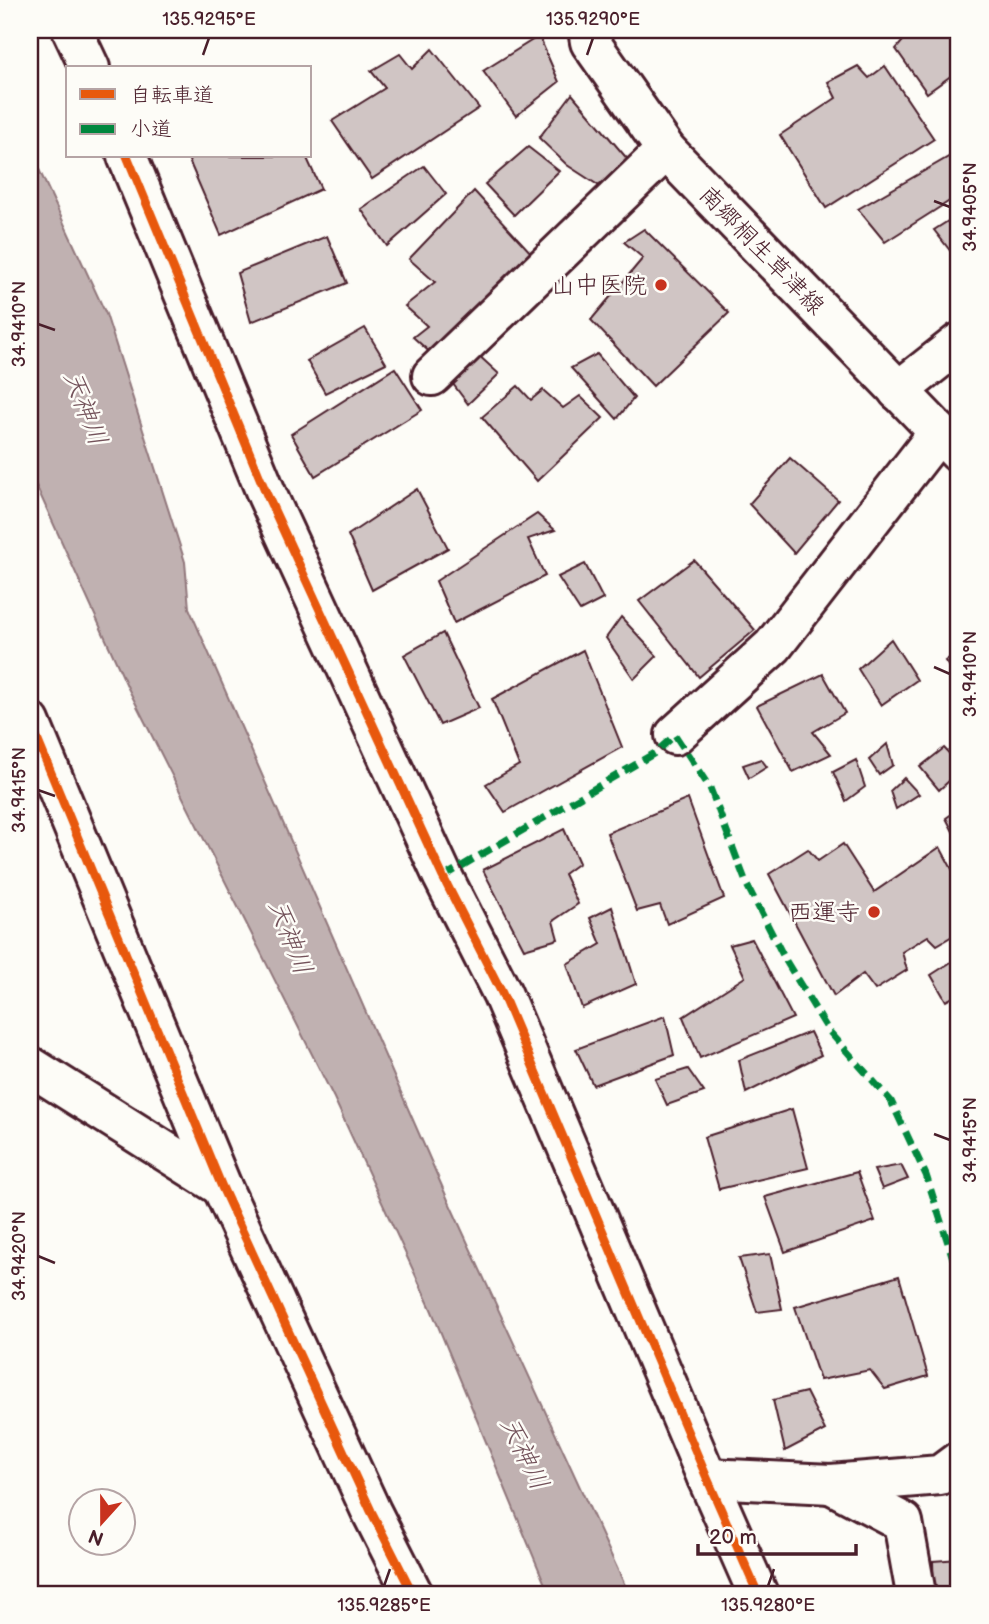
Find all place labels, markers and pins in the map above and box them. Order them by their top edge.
place label: 山中医院 [551,271,647,300]
marker: 山中医院 [653,277,669,293]
place label: 西運寺 [788,898,860,927]
marker: 西運寺 [866,904,882,920]

